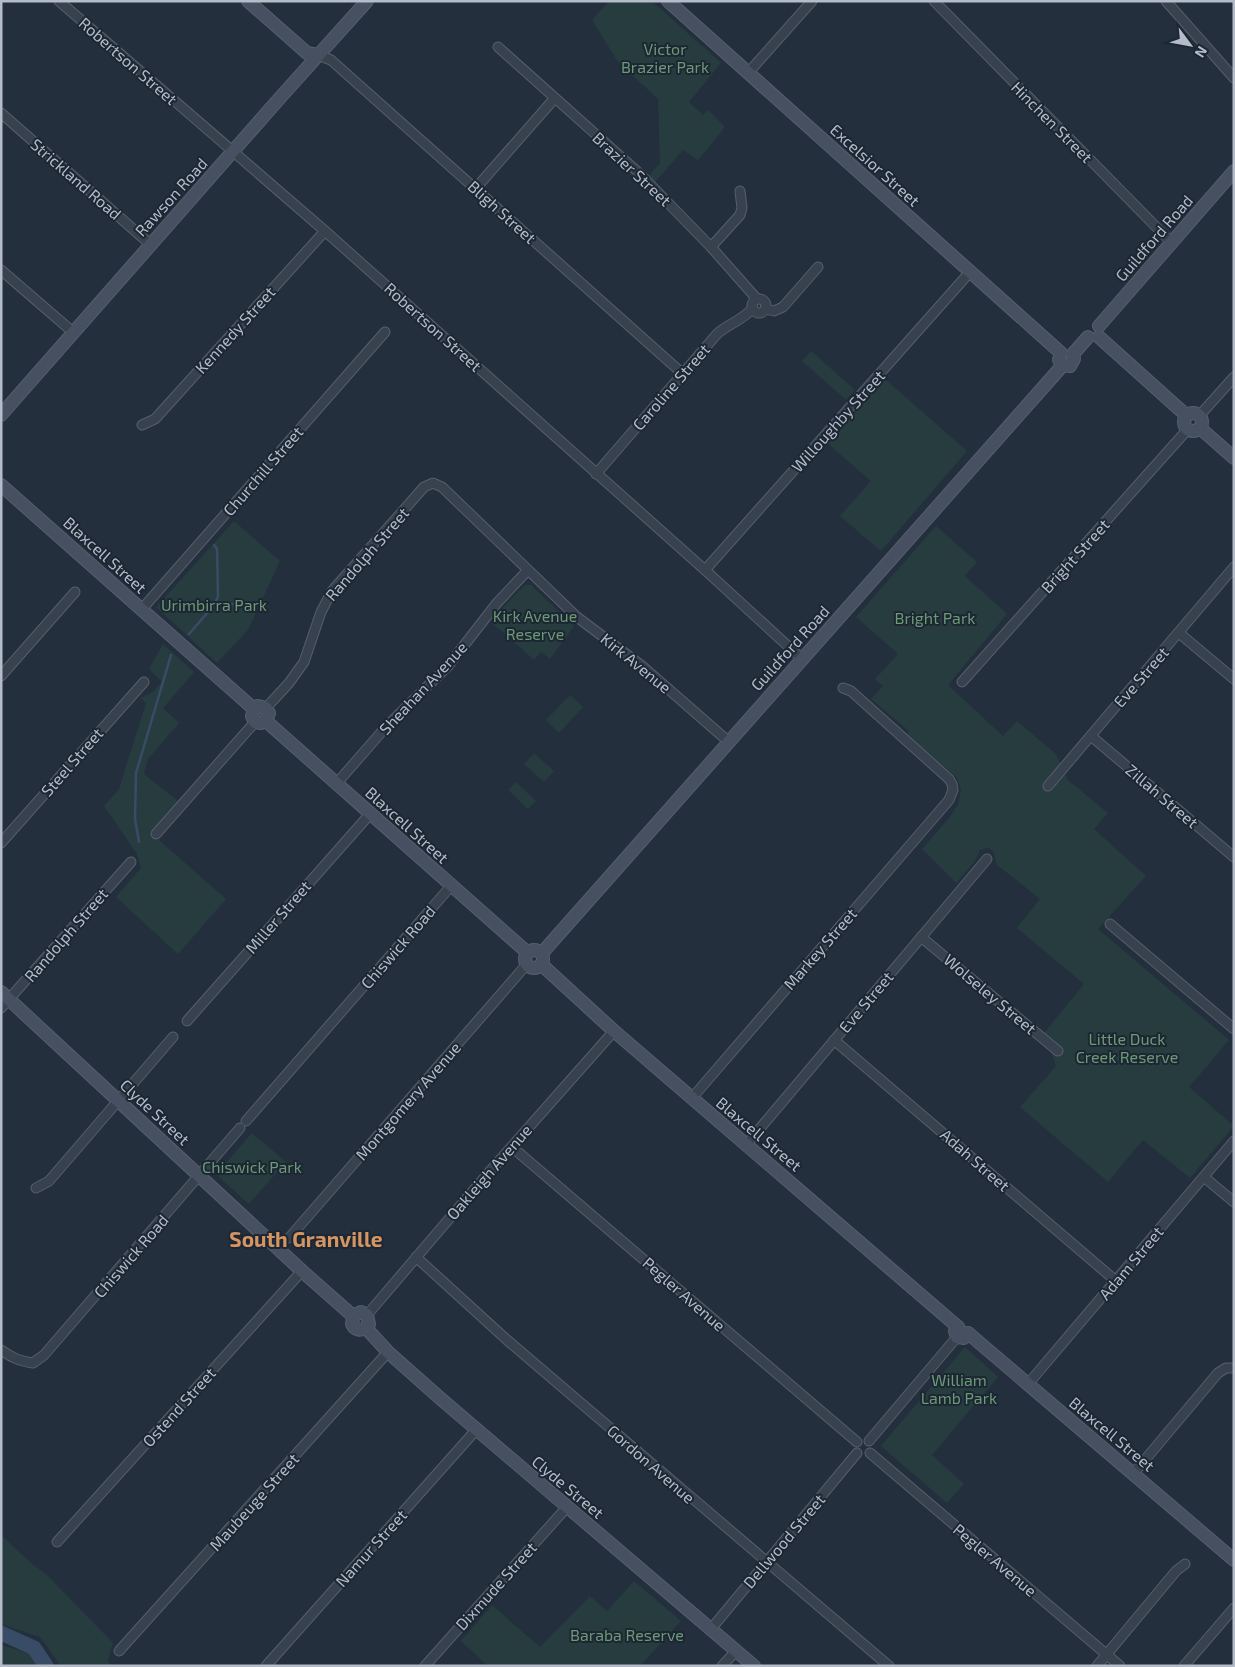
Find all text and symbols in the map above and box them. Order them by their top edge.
street label: Robertson Street [75,13,181,108]
north arrow [1165,20,1215,70]
park label: Victor Brazier Park [621,39,709,76]
text: N [1192,43,1211,61]
street label: Hinchen Street [1008,77,1097,166]
street label: Excelsior Street [827,120,924,210]
street label: Brazier Street [589,128,675,210]
street label: Strickland Road [27,134,125,223]
street label: Rawson Road [131,154,211,240]
street label: Bligh Street [464,176,540,247]
street label: Guildford Road [1111,191,1196,285]
street label: Robertson Street [381,278,486,375]
street label: Kennedy Street [191,282,279,377]
street label: Caroline Street [628,340,713,434]
street label: Willoughby Street [787,366,888,475]
street label: Churchill Street [219,422,307,519]
street label: Randolph Street [321,503,412,604]
street label: Blaxcell Street [60,512,151,597]
street label: Bright Street [1037,515,1113,596]
park label: Urimbirra Park [161,595,267,614]
street label: Guildford Road [746,601,833,694]
park label: Kirk Avenue Reserve [493,606,577,643]
park label: Bright Park [895,608,975,627]
street label: Kirk Avenue [597,629,675,697]
street label: Sheahan Avenue [375,637,470,738]
street label: Eve Street [1109,643,1172,711]
street label: Steel Street [37,724,107,800]
street label: Zillah Street [1122,760,1202,831]
street label: Blaxcell Street [362,782,453,867]
street label: Miller Street [241,876,314,957]
street label: Randolph Street [20,884,111,985]
street label: Chiswick Road [356,901,439,992]
street label: Markey Street [779,904,860,993]
street label: Wolseley Street [940,949,1040,1038]
street label: Eve Street [835,967,897,1036]
park label: Little Duck Creek Reserve [1076,1029,1178,1066]
street label: Montgomery Avenue [351,1038,464,1164]
street label: Clyde Street [117,1075,194,1148]
street label: Blaxcell Street [713,1093,806,1175]
street label: Oakleigh Avenue [442,1120,535,1223]
street label: Adah Street [937,1124,1014,1195]
park label: Chiswick Park [202,1157,302,1176]
street label: Chiswick Road [89,1210,172,1301]
street label: Adam Street [1094,1222,1167,1303]
district label: South Granville [229,1226,383,1251]
street label: Pegler Avenue [639,1253,729,1335]
street label: Ostend Street [138,1363,219,1450]
park label: William Lamb Park [921,1370,997,1407]
street label: Blaxcell Street [1066,1393,1159,1475]
street label: Gordon Avenue [604,1420,699,1507]
street label: Maubeuge Street [205,1449,302,1554]
street label: Clyde Street [529,1451,608,1522]
street label: Dellwood Street [739,1490,829,1592]
street label: Namur Street [331,1505,410,1590]
street label: Pegler Avenue [950,1519,1041,1600]
street label: Dixmude Street [451,1538,540,1634]
park label: Baraba Reserve [570,1625,684,1644]

